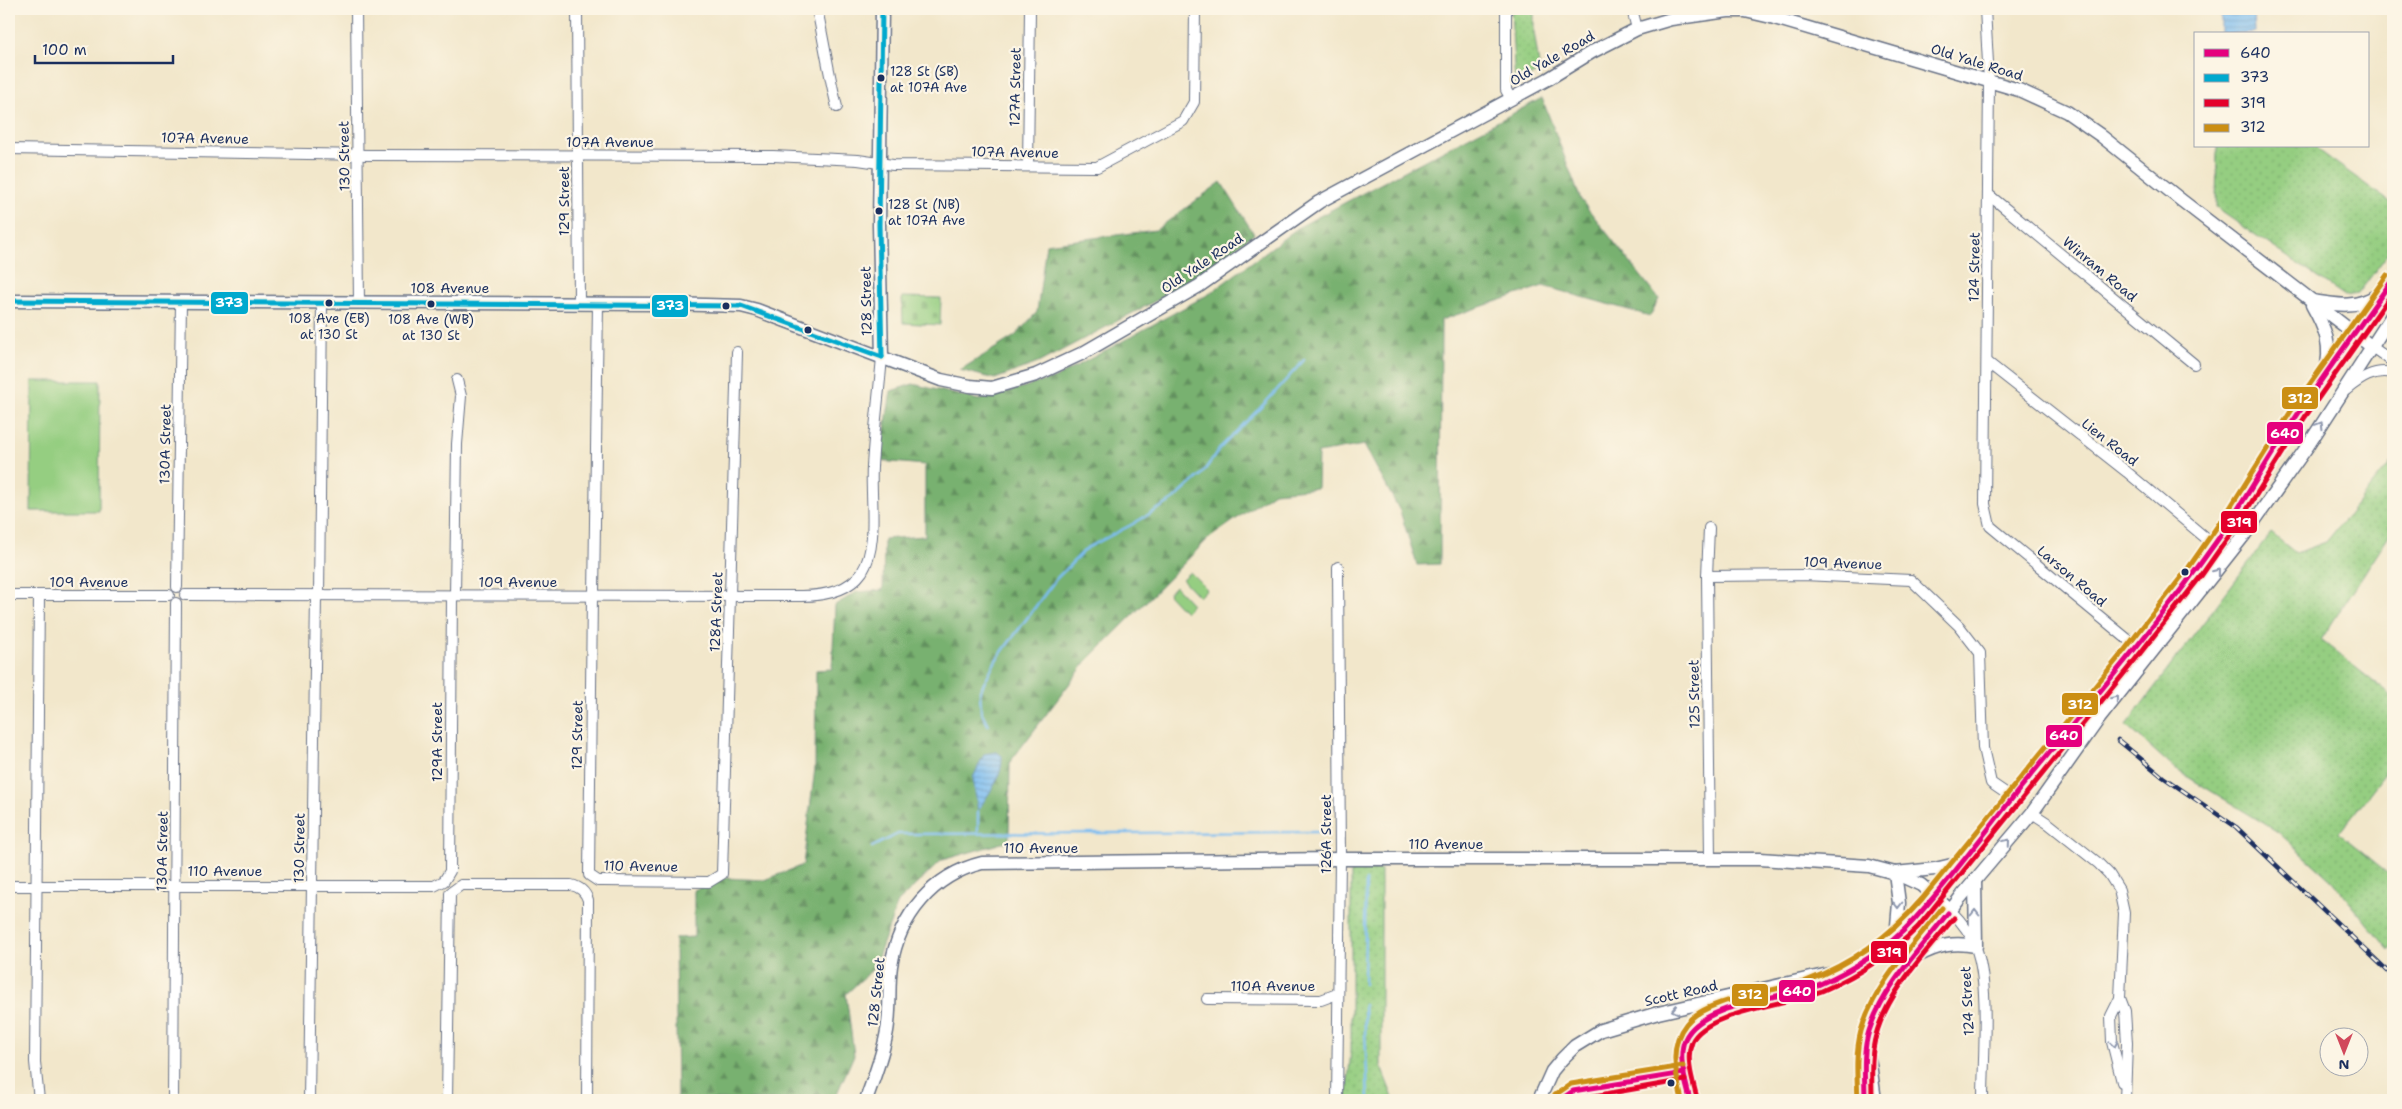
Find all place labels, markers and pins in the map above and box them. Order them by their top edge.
place label: 128 St (SB) at 107A Ave [890,63,967,96]
marker: 128 St (SB) at 107A Ave [876,73,886,83]
place label: 128 St (NB) at 107A Ave [888,196,965,229]
marker: 128 St (NB) at 107A Ave [874,206,884,216]
marker: 108 Ave (EB) at 130 St [324,298,334,308]
marker: 108 Ave (WB) at 130 St [426,299,436,309]
unlabelled marker [721,301,731,311]
place label: 108 Ave (EB) at 130 St [289,310,370,343]
place label: 108 Ave (WB) at 130 St [388,311,474,344]
unlabelled marker [803,325,813,335]
unlabelled marker [2180,567,2190,577]
unlabelled marker [1666,1078,1676,1088]

